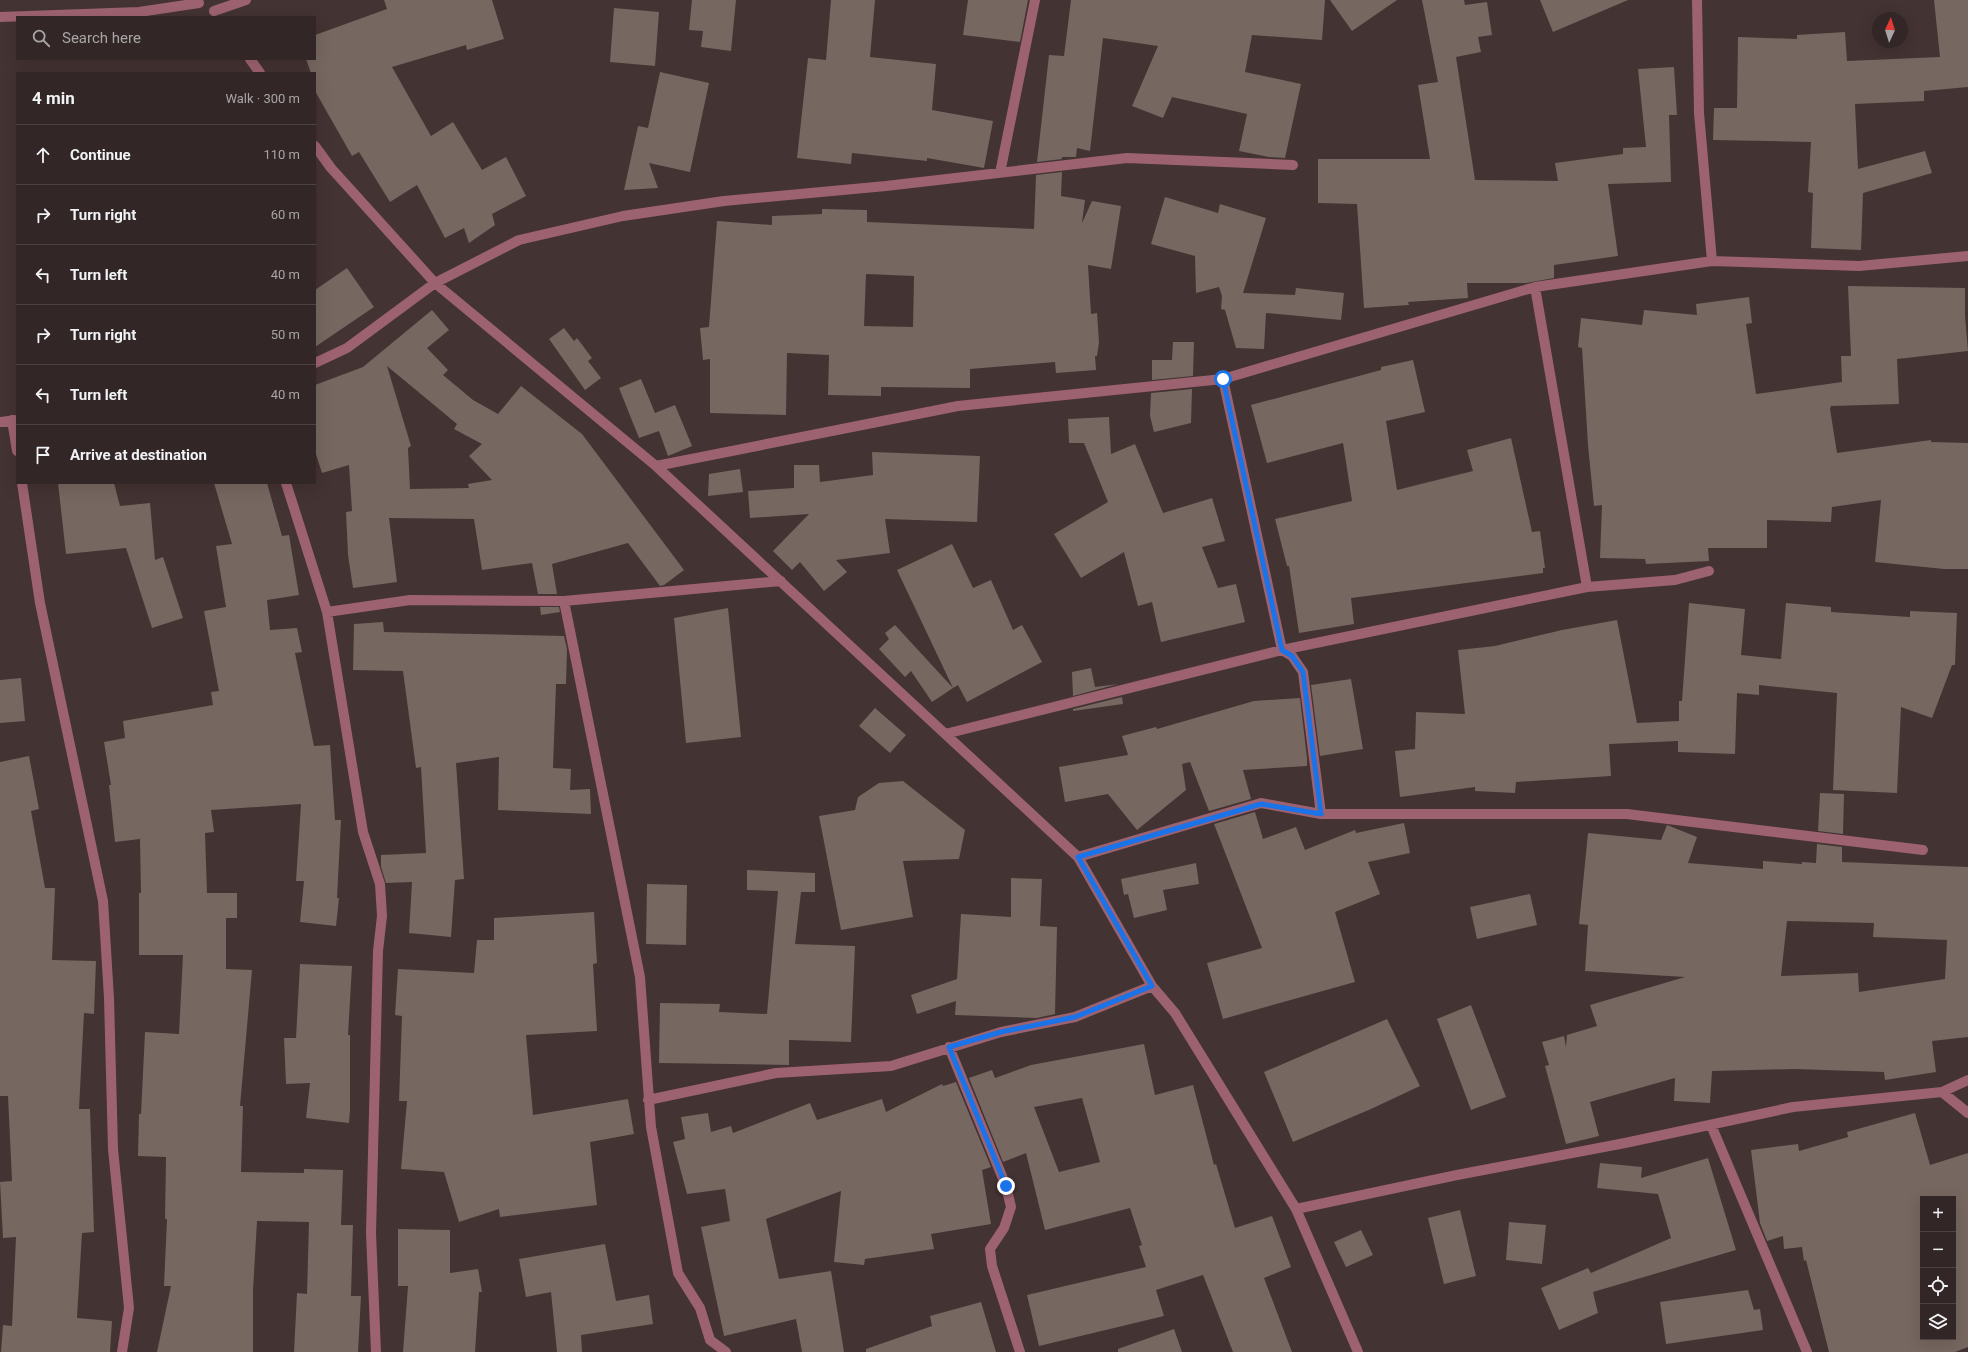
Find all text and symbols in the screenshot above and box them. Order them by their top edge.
north arrow [1872,12,1908,48]
search box [16,16,316,60]
icon: search [30,27,52,49]
text: Search here [62,29,141,47]
text: 4 min [32,88,75,108]
text: Walk · 300 m [225,91,300,106]
icon: ahead [32,144,54,166]
text: Continue [70,146,131,164]
text: 110 m [263,147,300,162]
icon: right [32,204,54,226]
text: Turn right [70,206,136,224]
text: 60 m [271,207,300,222]
icon: left [32,264,54,286]
text: Turn left [70,266,127,284]
text: 40 m [271,267,300,282]
icon: right [32,324,54,346]
text: Turn right [70,326,136,344]
text: 50 m [271,327,300,342]
route start [1214,370,1232,388]
icon: left [32,384,54,406]
text: Turn left [70,386,127,404]
text: 40 m [271,387,300,402]
icon: arrive [32,444,54,466]
text: Arrive at destination [70,446,207,464]
route end [997,1177,1015,1195]
map controls [1920,1196,1956,1340]
button: + [1920,1196,1956,1232]
button: − [1920,1232,1956,1268]
button: locate [1920,1268,1956,1304]
button: layers [1920,1304,1956,1340]

